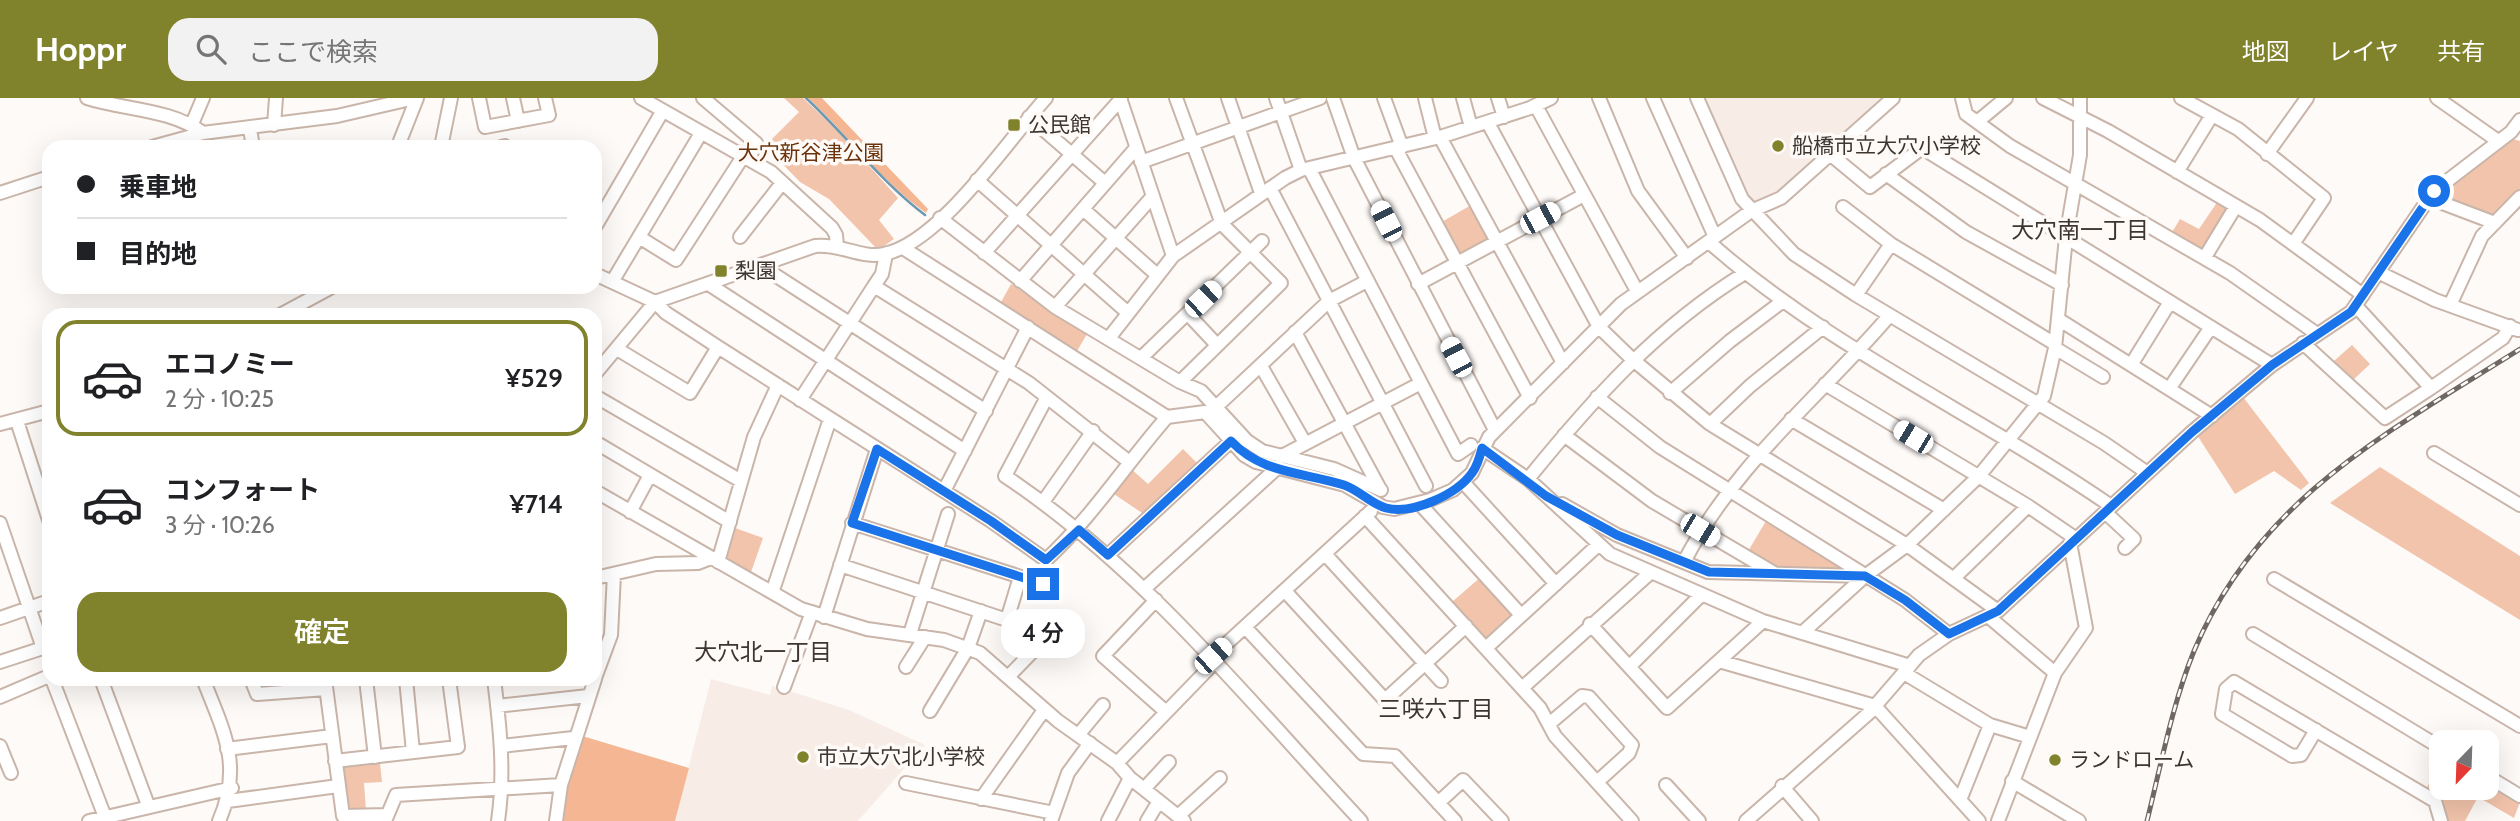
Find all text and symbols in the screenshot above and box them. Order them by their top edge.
search box [168,18,658,81]
text: Hoppr [35,29,126,69]
icon: search [192,30,230,68]
text: ここで検索 [248,36,378,68]
text: 地図 [2242,37,2290,66]
text: レイヤ [2328,37,2399,66]
text: 共有 [2437,37,2485,66]
place label: 公民館 [1028,112,1091,137]
marker: 公民館 [1006,117,1022,133]
place label: 船橋市立大穴小学校 [1792,133,1981,158]
marker: 船橋市立大穴小学校 [1770,138,1786,154]
park label: 大穴新谷津公園 [738,140,885,165]
text: 乗車地 [119,171,197,203]
route start [2418,175,2450,207]
car [1368,198,1405,244]
car [1517,199,1564,237]
district label: 大穴南一丁目 [2011,216,2149,244]
text: 目的地 [119,238,197,270]
place label: 梨園 [735,258,777,283]
marker: 梨園 [713,263,729,279]
car [1181,277,1226,321]
car [1437,334,1476,380]
icon: car [81,347,144,410]
text: エコノミー [165,348,295,380]
text: ¥529 [505,362,563,394]
text: 2 分 · 10:25 [165,385,274,413]
car [1890,417,1937,457]
icon: car [81,473,144,536]
text: コンフォート [165,474,320,506]
text: ¥714 [510,488,563,520]
car [1677,510,1724,550]
text: 3 分 · 10:26 [165,511,275,539]
route end [1027,568,1059,600]
button: 確定 [77,592,567,672]
callout: 4 分 [1001,608,1085,658]
text: 4 分 [1022,619,1064,647]
car [1191,634,1236,678]
district label: 大穴北一丁目 [694,638,832,666]
district label: 三咲六丁目 [1379,695,1494,723]
north arrow [2429,730,2499,800]
map controls [2429,730,2499,800]
place label: 市立大穴北小学校 [817,744,985,769]
place label: ランドローム [2069,747,2194,772]
marker: 市立大穴北小学校 [795,749,811,765]
marker: ランドローム [2047,752,2063,768]

